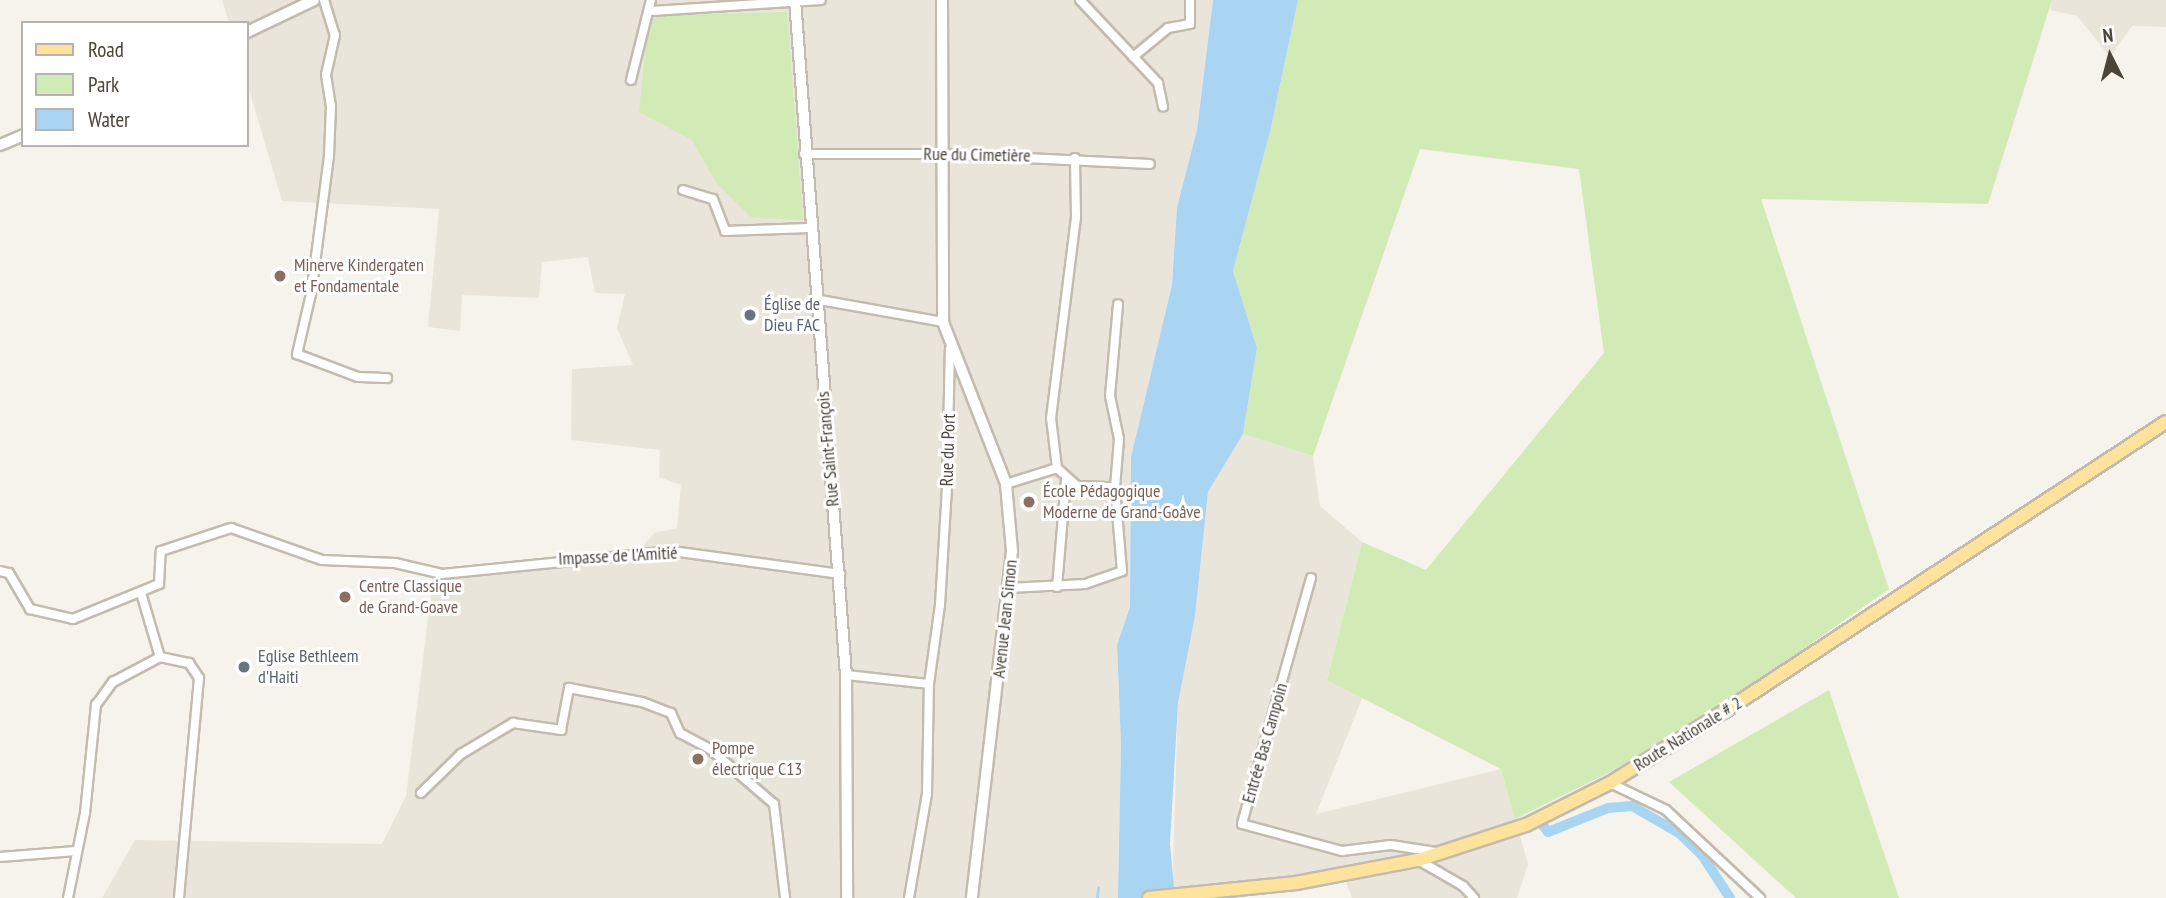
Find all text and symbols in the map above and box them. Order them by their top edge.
legend [21,21,248,147]
north arrow [2075,21,2145,91]
text: N [2101,23,2114,48]
text: Road [88,36,124,63]
text: Park [88,71,119,98]
text: Water [88,106,130,133]
street label: Rue du Cimetière [923,143,1031,167]
place label: Minerve Kindergaten et Fondamentale [294,255,424,298]
marker: Minerve Kindergaten et Fondamentale [272,268,288,284]
place label: Église de Dieu FAC [764,294,820,336]
marker: Église de Dieu FAC [742,307,758,323]
street label: Rue Saint-François [812,391,844,507]
street label: Rue du Port [936,413,960,487]
place label: École Pédagogique Moderne de Grand-Goâve [1043,481,1201,524]
marker: École Pédagogique Moderne de Grand-Goâve [1021,494,1037,510]
street label: Impasse de l'Amitié [558,542,678,570]
street label: Avenue Jean Simon [988,559,1022,679]
place label: Centre Classique de Grand-Goave [359,576,462,618]
marker: Centre Classique de Grand-Goave [337,589,353,605]
place label: Eglise Bethleem d'Haiti [258,646,358,688]
marker: Eglise Bethleem d'Haiti [236,659,252,675]
street label: Entrée Bas Campoin [1238,680,1292,806]
street label: Route Nationale # 2 [1630,692,1746,776]
place label: Pompe électrique C13 [712,738,802,780]
marker: Pompe électrique C13 [690,751,706,767]

